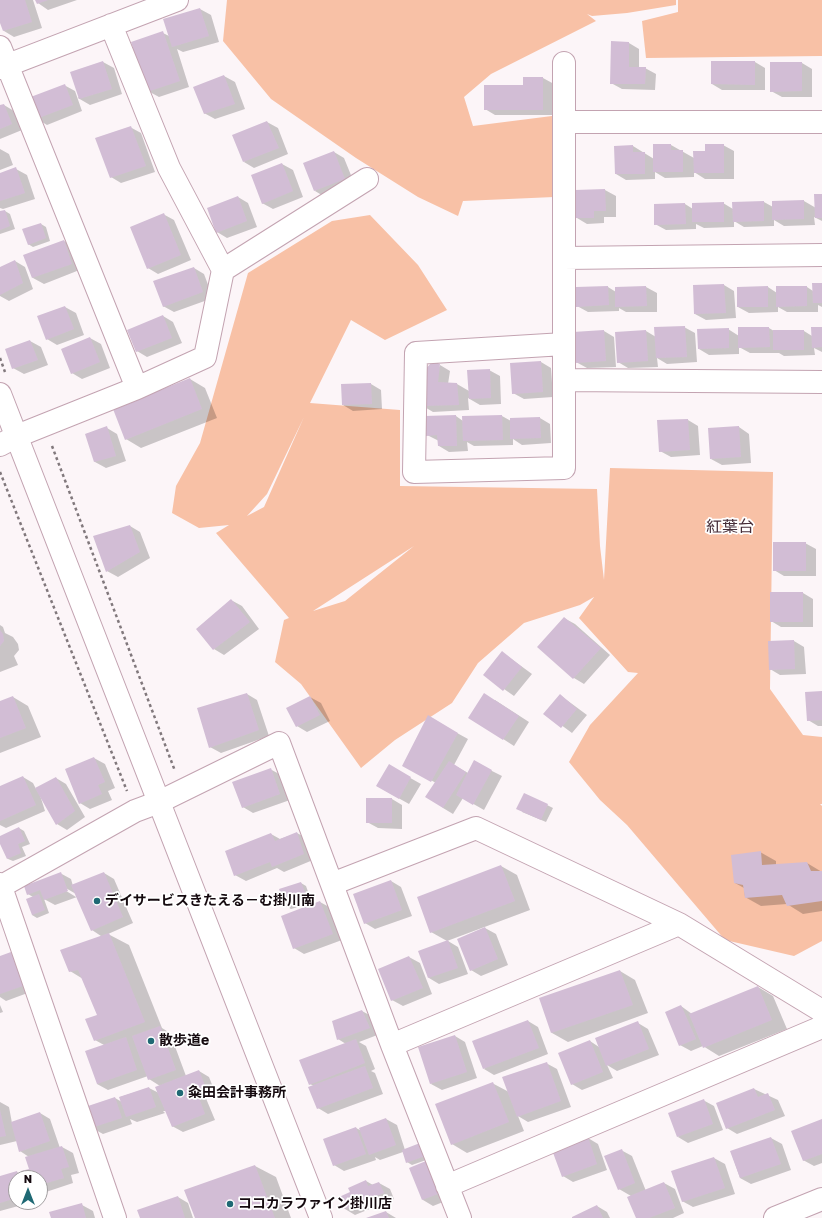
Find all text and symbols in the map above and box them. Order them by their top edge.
district label: 紅葉台 [706,517,754,537]
place label: デイサービスきたえる－む掛川南 [105,893,315,909]
marker: デイサービスきたえる－む掛川南 [92,896,102,906]
place label: 散歩道e [159,1033,209,1049]
marker: 散歩道e [146,1036,156,1046]
place label: 粂田会計事務所 [188,1085,286,1101]
marker: 粂田会計事務所 [175,1088,185,1098]
north arrow [8,1170,48,1210]
text: N [24,1172,32,1185]
place label: ココカラファイン掛川店 [238,1196,392,1212]
marker: ココカラファイン掛川店 [225,1199,235,1209]

